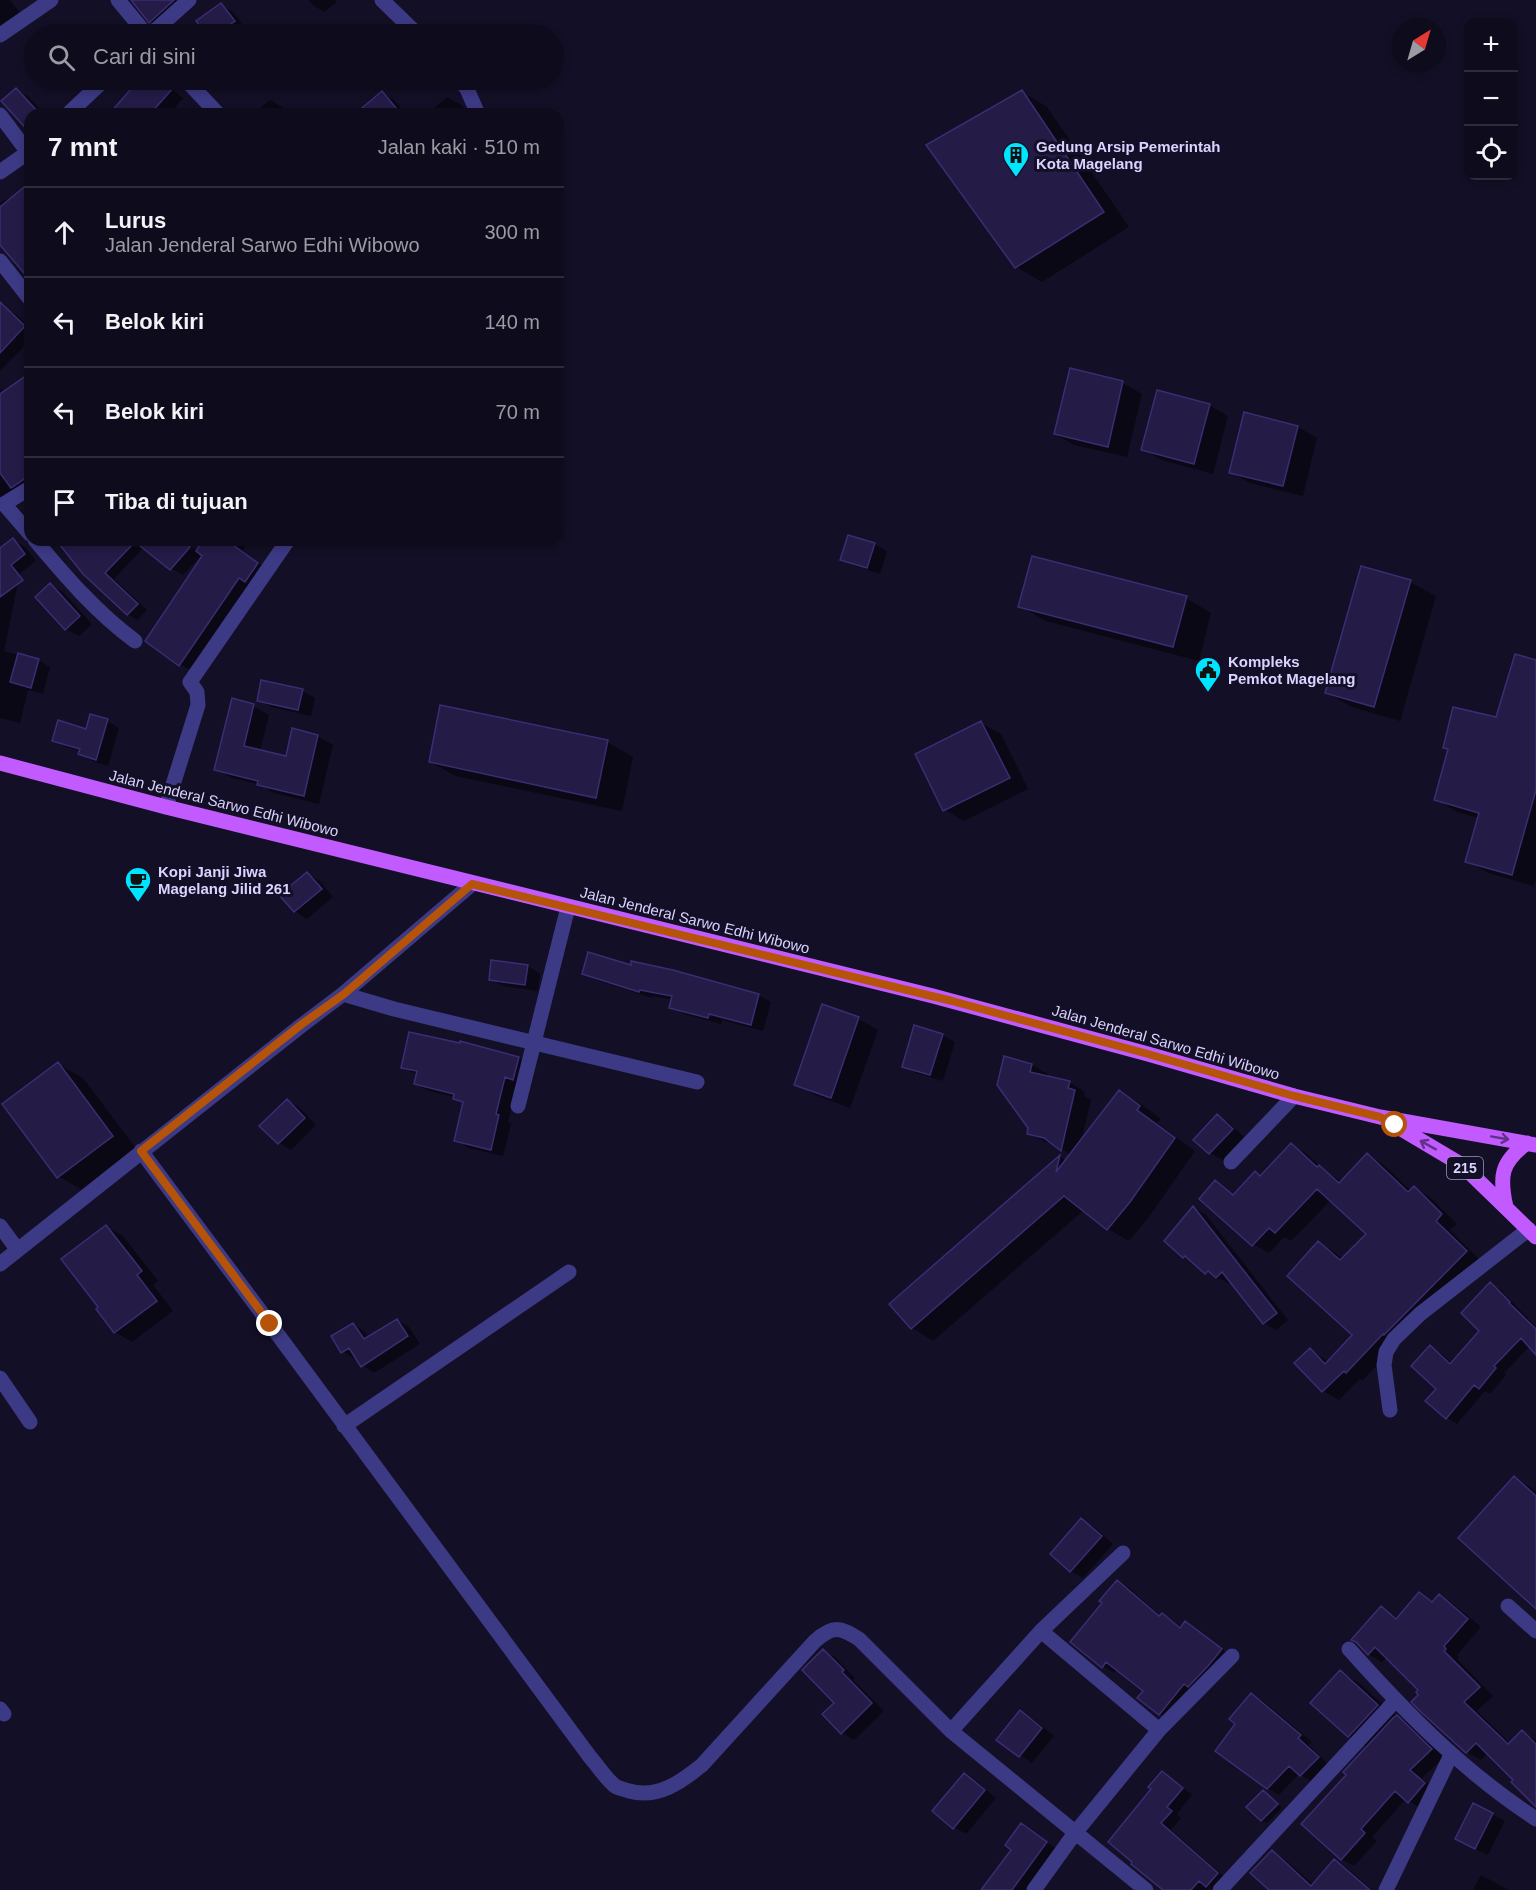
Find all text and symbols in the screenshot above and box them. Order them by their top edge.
north arrow [1392,18,1446,72]
map controls [1464,18,1518,180]
button: + [1464,18,1518,72]
search box [24,24,564,90]
icon: search [45,41,78,74]
text: Cari di sini [93,44,196,69]
button: − [1464,72,1518,126]
button: locate [1464,126,1518,180]
text: 7 mnt [48,132,117,162]
text: Jalan kaki · 510 m [378,136,540,158]
place label: Gedung Arsip Pemerintah Kota Magelang [1036,138,1220,172]
building icon: Gedung Arsip Pemerintah Kota Magelang [1001,140,1031,178]
text: Lurus [105,208,166,233]
icon: ahead [48,216,81,249]
text: 300 m [484,221,540,243]
text: Jalan Jenderal Sarwo Edhi Wibowo [105,234,420,256]
icon: left [48,306,81,339]
text: Belok kiri [105,309,204,334]
text: 140 m [484,311,540,333]
icon: left [48,396,81,429]
text: Belok kiri [105,399,204,424]
text: 70 m [496,401,540,423]
icon: arrive [48,486,81,519]
text: Tiba di tujuan [105,489,248,514]
place label: Kompleks Pemkot Magelang [1228,653,1356,687]
public building icon: Kompleks Pemkot Magelang [1193,655,1223,693]
street label: Jalan Jenderal Sarwo Edhi Wibowo [107,766,341,840]
place label: Kopi Janji Jiwa Magelang Jilid 261 [158,863,291,897]
cafe icon: Kopi Janji Jiwa Magelang Jilid 261 [123,865,153,903]
street label: Jalan Jenderal Sarwo Edhi Wibowo [578,883,812,957]
street label: Jalan Jenderal Sarwo Edhi Wibowo [1050,1001,1282,1083]
route start [1381,1111,1407,1137]
one-way arrow [1490,1133,1509,1144]
one-way arrow [1420,1139,1438,1150]
road number: 215 [1447,1157,1483,1179]
route end [256,1310,282,1336]

